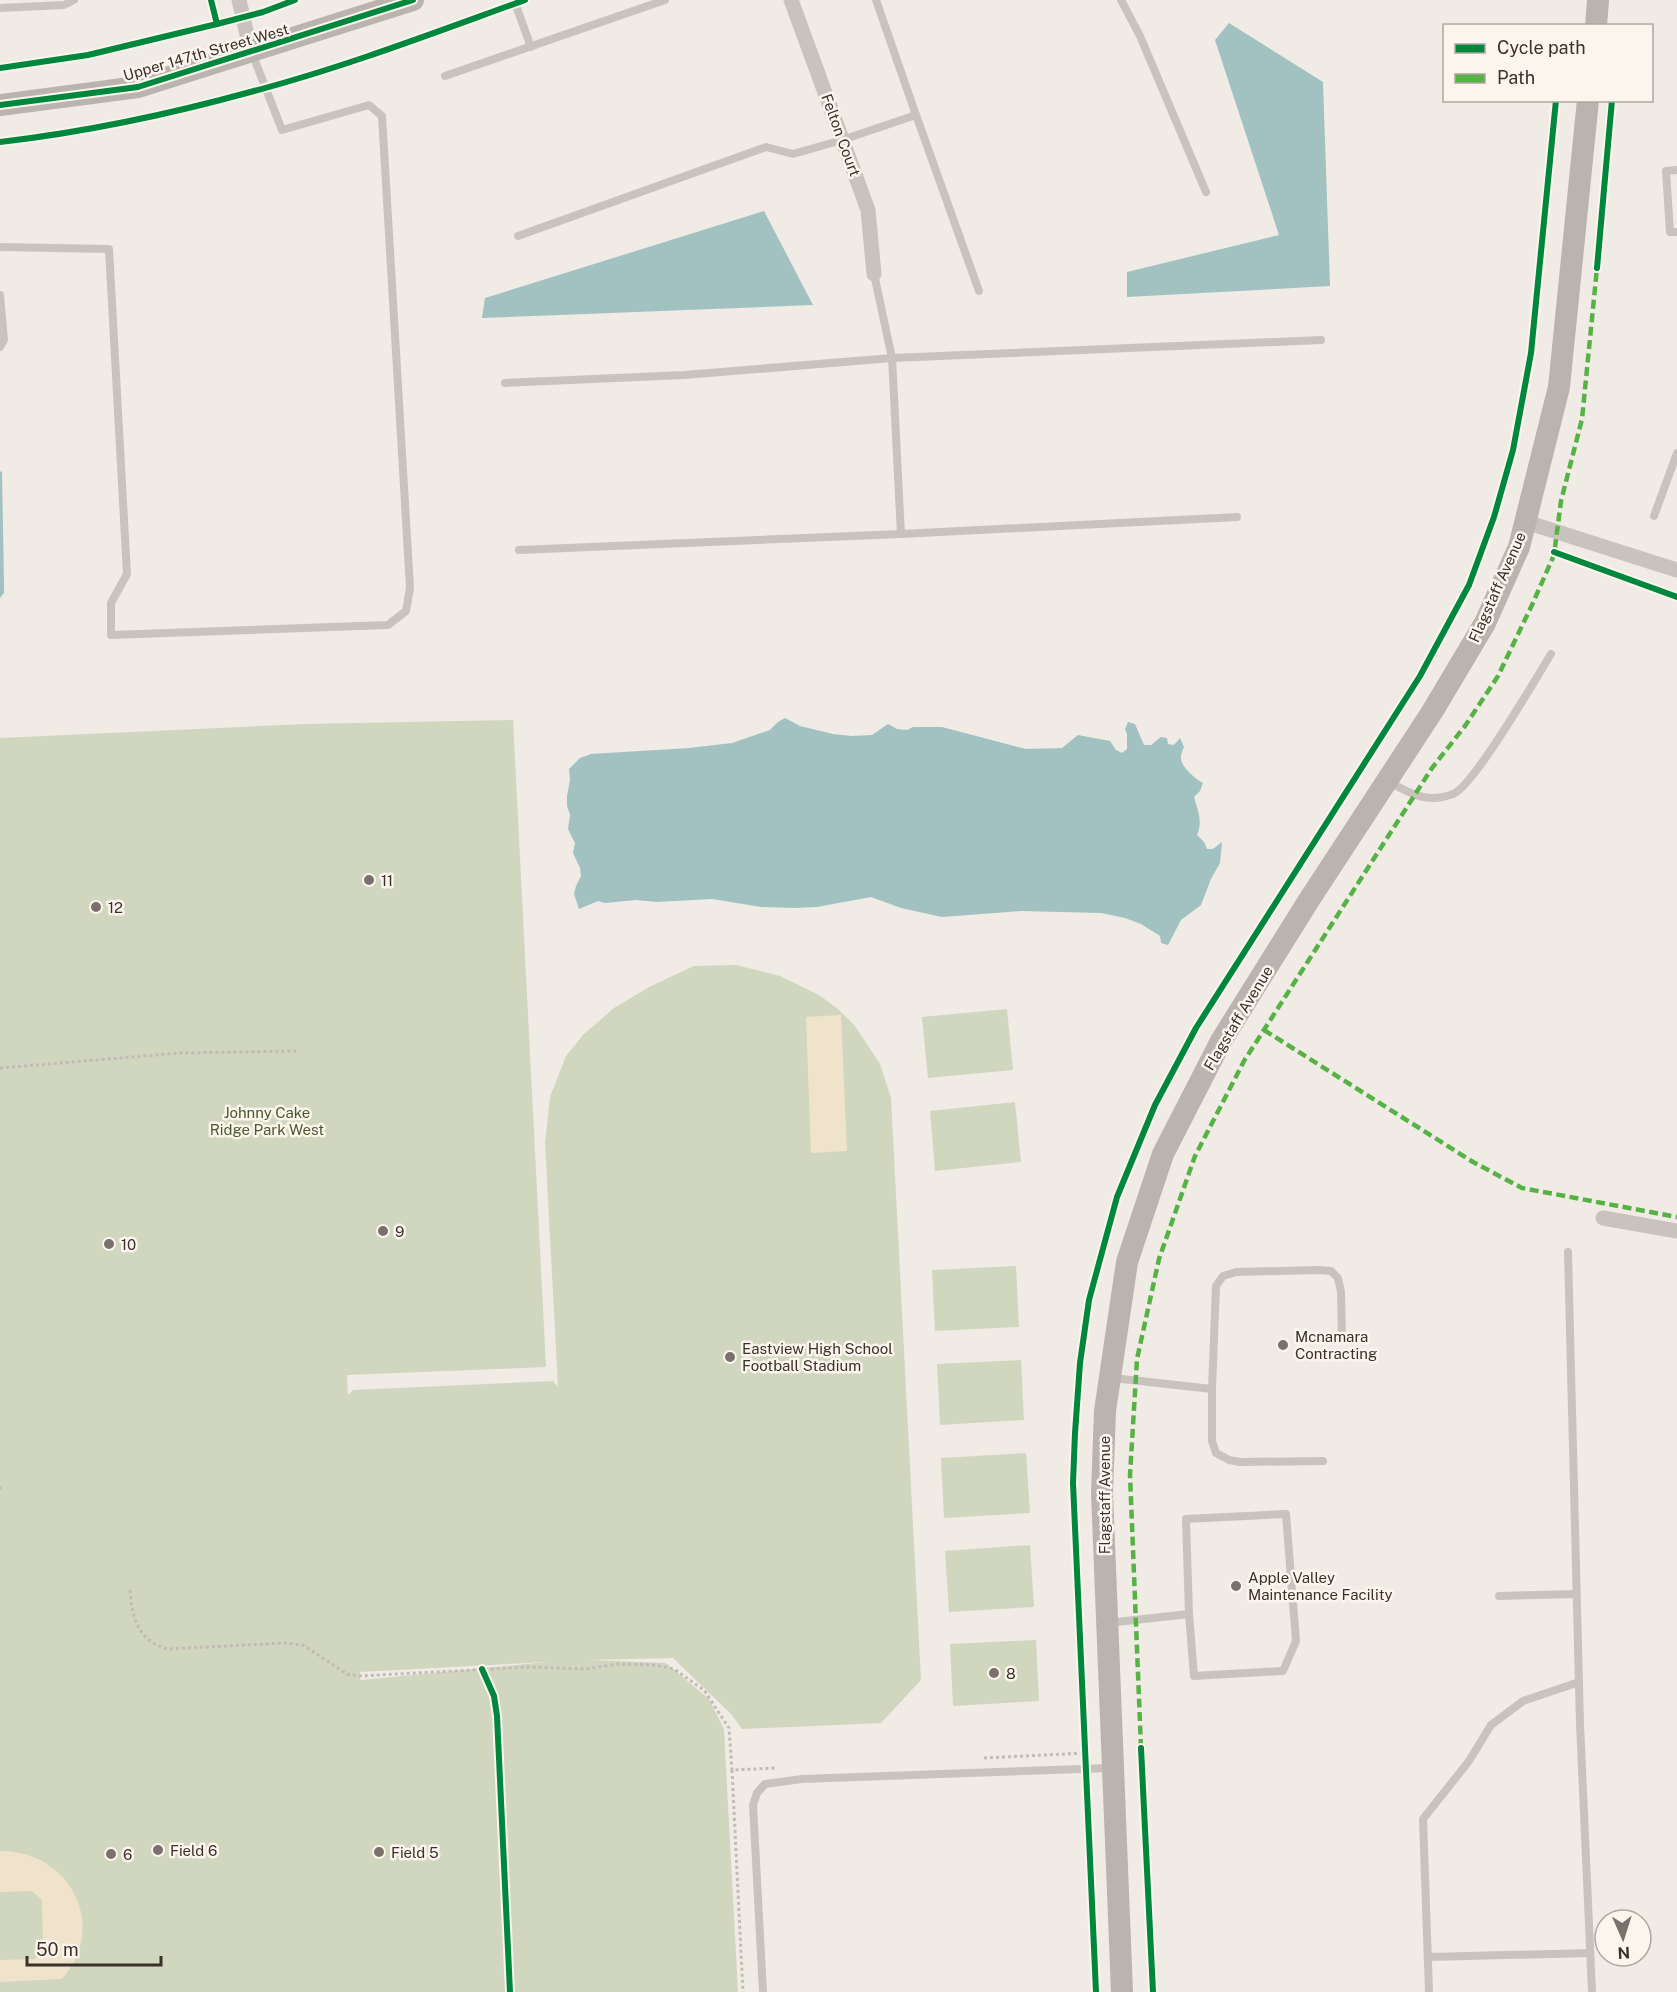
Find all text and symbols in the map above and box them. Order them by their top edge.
street label: Upper 147th Street West [121,20,291,84]
legend [1443,24,1653,102]
text: Cycle path [1497,37,1586,58]
text: Path [1497,67,1535,88]
street label: Felton Court [818,91,864,179]
street label: Flagstaff Avenue [1465,529,1529,645]
place label: 11 [381,872,393,889]
marker: 11 [362,873,376,887]
place label: 12 [108,899,123,916]
marker: 12 [89,900,103,914]
street label: Flagstaff Avenue [1200,963,1276,1073]
park label: Johnny Cake Ridge Park West [210,1104,324,1138]
place label: 9 [395,1223,404,1240]
marker: 9 [376,1224,390,1238]
place label: 10 [121,1236,136,1253]
marker: 10 [102,1237,116,1251]
place label: Mcnamara Contracting [1295,1328,1377,1362]
marker: Mcnamara Contracting [1276,1338,1290,1352]
place label: Eastview High School Football Stadium [742,1340,893,1374]
marker: Eastview High School Football Stadium [723,1350,737,1364]
street label: Flagstaff Avenue [1096,1436,1113,1554]
place label: Apple Valley Maintenance Facility [1248,1569,1393,1603]
marker: Apple Valley Maintenance Facility [1229,1579,1243,1593]
place label: 8 [1006,1665,1016,1682]
marker: 8 [987,1666,1001,1680]
place label: Field 6 [170,1842,217,1859]
marker: Field 6 [151,1843,165,1857]
place label: Field 5 [391,1844,439,1861]
marker: Field 5 [372,1845,386,1859]
place label: 6 [123,1846,132,1863]
marker: 6 [104,1847,118,1861]
north arrow [1593,1908,1653,1968]
scale bar [27,1929,160,1967]
text: 50 m [36,1939,79,1960]
text: N [1617,1943,1631,1962]

